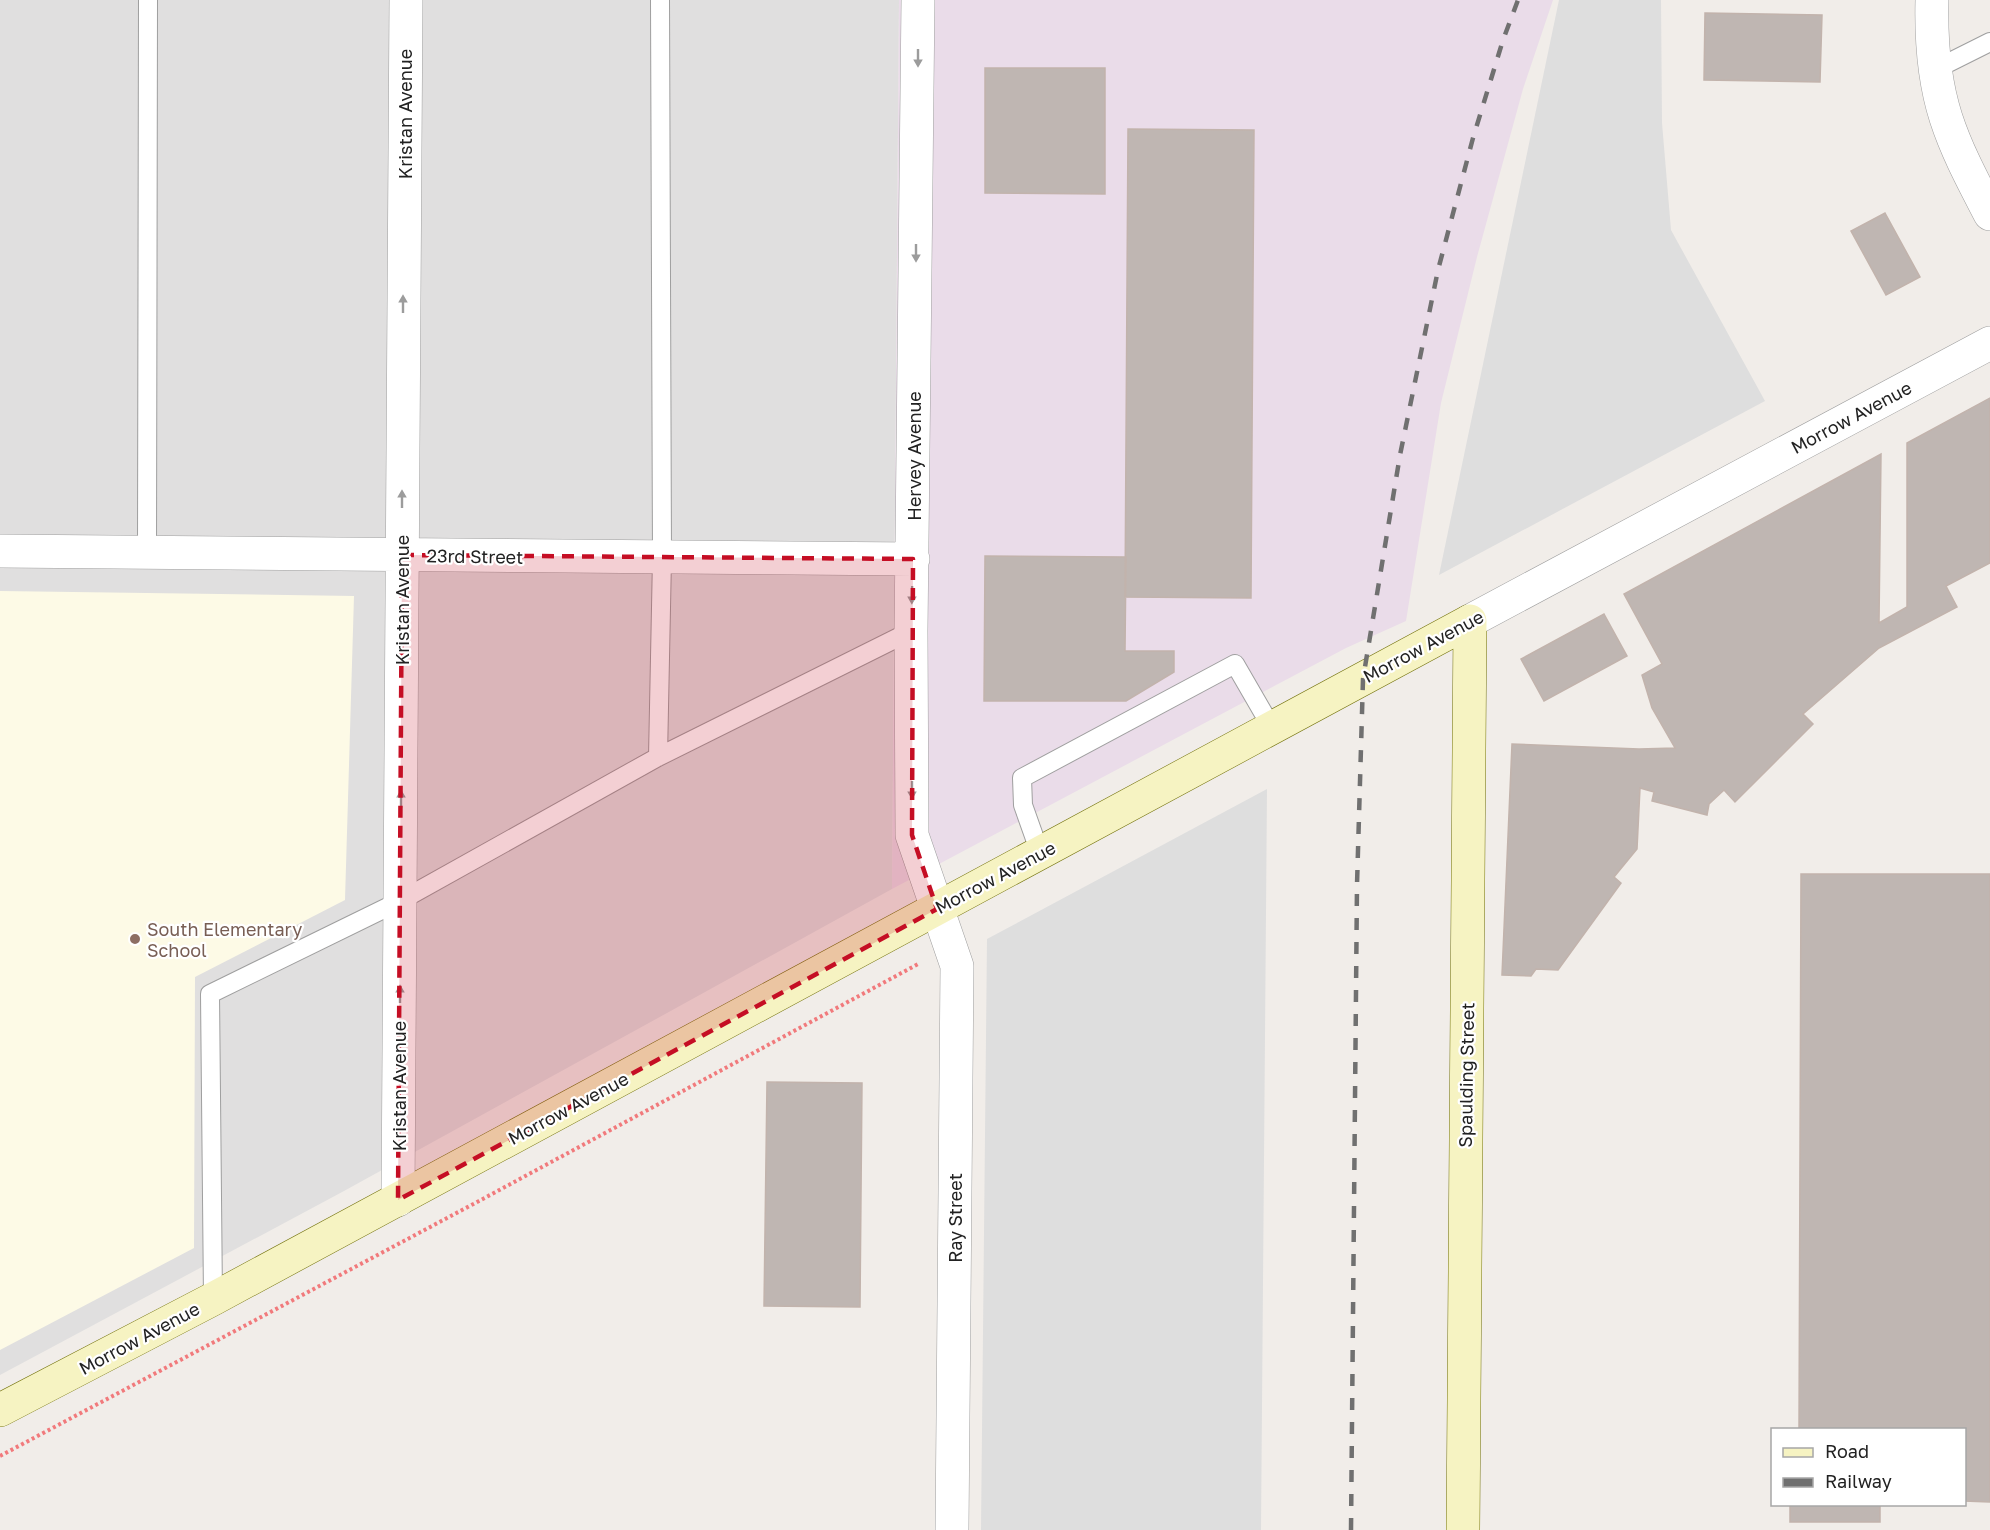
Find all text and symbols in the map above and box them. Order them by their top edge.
street label: Kristan Avenue [394,49,416,179]
one-way arrow [913,49,922,68]
one-way arrow [911,244,921,263]
one-way arrow [399,295,408,314]
street label: Morrow Avenue [1787,376,1915,458]
street label: Hervey Avenue [903,391,925,521]
one-way arrow [397,490,407,509]
street label: Kristan Avenue [391,535,413,665]
street label: 23rd Street [426,544,524,568]
one-way arrow [908,586,917,605]
street label: Morrow Avenue [1359,605,1487,687]
one-way arrow [907,781,917,800]
one-way arrow [396,790,406,809]
street label: Morrow Avenue [931,836,1059,918]
place label: South Elementary School [147,918,302,961]
marker: South Elementary School [128,932,142,946]
one-way arrow [395,985,405,1004]
street label: Spaulding Street [1454,1002,1478,1148]
street label: Kristan Avenue [388,1021,410,1151]
street label: Morrow Avenue [504,1067,632,1149]
street label: Ray Street [944,1173,966,1263]
street label: Morrow Avenue [75,1297,203,1379]
legend [1771,1428,1966,1506]
text: Road [1825,1440,1869,1462]
text: Railway [1825,1470,1892,1492]

